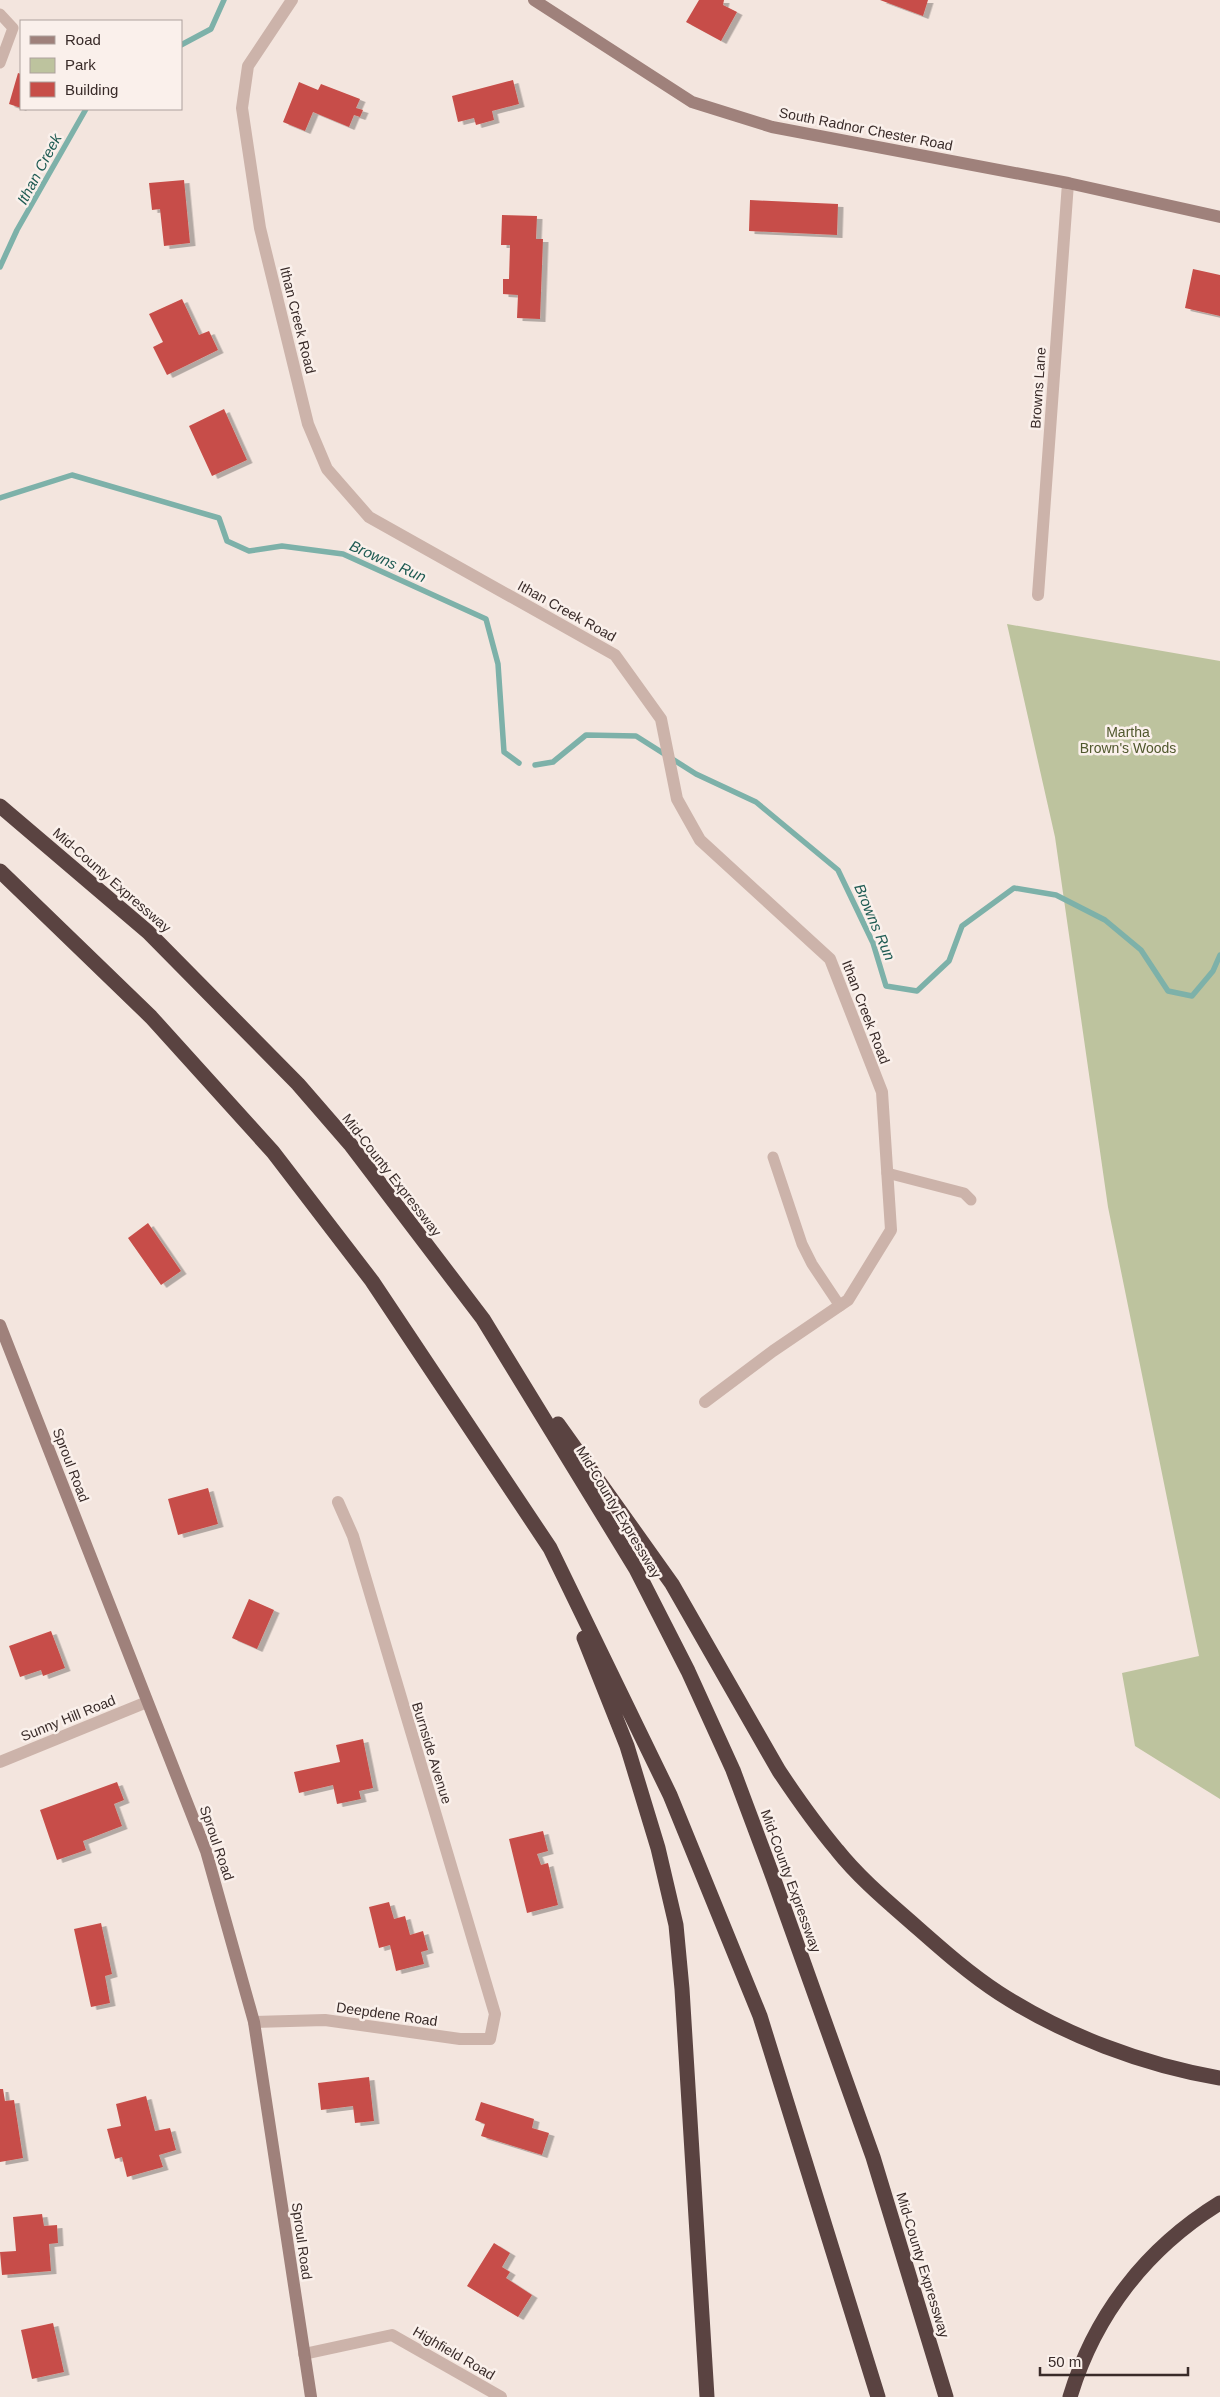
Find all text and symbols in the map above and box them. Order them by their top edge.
legend [20,20,182,110]
text: Road [65,31,101,48]
text: Park [65,56,96,73]
text: Building [65,81,118,98]
street label: South Radnor Chester Road [778,104,954,154]
water label: Ithan Creek [13,129,65,207]
street label: Ithan Creek Road [277,265,319,375]
street label: Browns Lane [1027,346,1049,429]
water label: Browns Run [347,537,429,585]
street label: Ithan Creek Road [515,577,619,645]
park label: Martha Brown's Woods [1080,724,1176,756]
street label: Mid-County Expressway [50,824,174,936]
water label: Browns Run [851,881,899,963]
street label: Ithan Creek Road [839,958,893,1066]
street label: Mid-County Expressway [339,1111,445,1239]
street label: Sproul Road [50,1426,92,1504]
street label: Mid-County Expressway [573,1443,665,1581]
street label: Sunny Hill Road [18,1692,118,1744]
street label: Burnside Avenue [409,1700,455,1806]
street label: Sproul Road [197,1804,237,1882]
street label: Mid-County Expressway [758,1807,824,1955]
street label: Deepdene Road [335,1999,439,2029]
street label: Mid-County Expressway [893,2190,953,2340]
street label: Sproul Road [289,2201,315,2281]
street label: Highfield Road [410,2323,498,2383]
scale bar [1040,2344,1188,2376]
text: 50 m [1048,2353,1081,2370]

